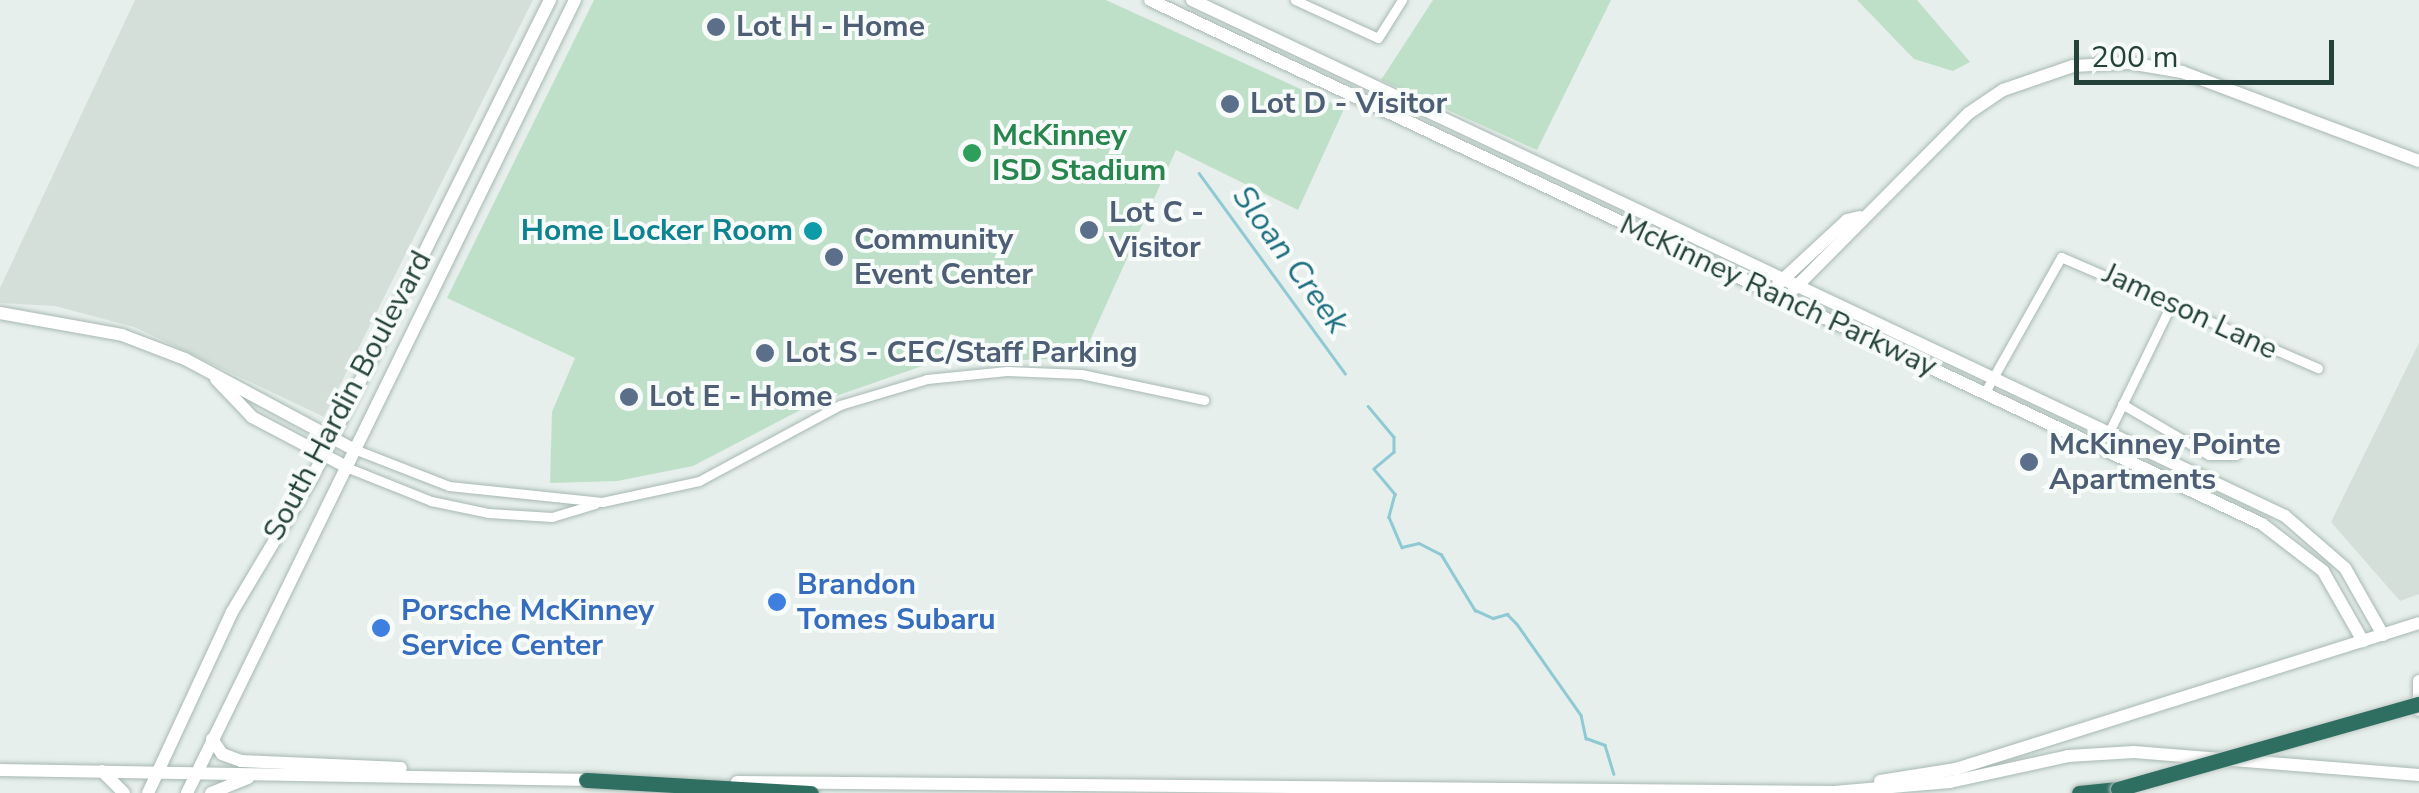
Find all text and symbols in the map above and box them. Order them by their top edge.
place label: Lot H - Home [736,9,925,45]
marker: Lot H - Home [705,16,727,38]
scale bar [2079,20,2339,82]
text: 200 m [2091,37,2178,78]
place label: Lot D - Visitor [1250,86,1447,122]
marker: Lot D - Visitor [1219,93,1241,115]
place label: McKinney ISD Stadium [992,118,1166,188]
marker: McKinney ISD Stadium [961,142,983,164]
water label: Sloan Creek [1224,179,1356,341]
place label: Lot C - Visitor [1109,195,1204,266]
street label: McKinney Ranch Parkway [1614,207,1942,385]
place label: Home Locker Room [521,213,793,249]
marker: Lot C - Visitor [1078,219,1100,241]
marker: Home Locker Room [802,220,824,242]
place label: Community Event Center [854,222,1033,292]
street label: South Hardin Boulevard [256,245,440,547]
marker: Community Event Center [823,246,845,268]
street label: Jameson Lane [2097,256,2283,368]
place label: Lot S - CEC/Staff Parking [785,335,1138,371]
marker: Lot S - CEC/Staff Parking [754,342,776,364]
place label: Lot E - Home [649,379,833,415]
marker: Lot E - Home [618,386,640,408]
place label: McKinney Pointe Apartments [2049,427,2281,498]
marker: McKinney Pointe Apartments [2018,451,2040,473]
place label: Brandon Tomes Subaru [797,567,996,638]
marker: Brandon Tomes Subaru [766,591,788,613]
place label: Porsche McKinney Service Center [401,593,654,664]
marker: Porsche McKinney Service Center [370,617,392,639]

